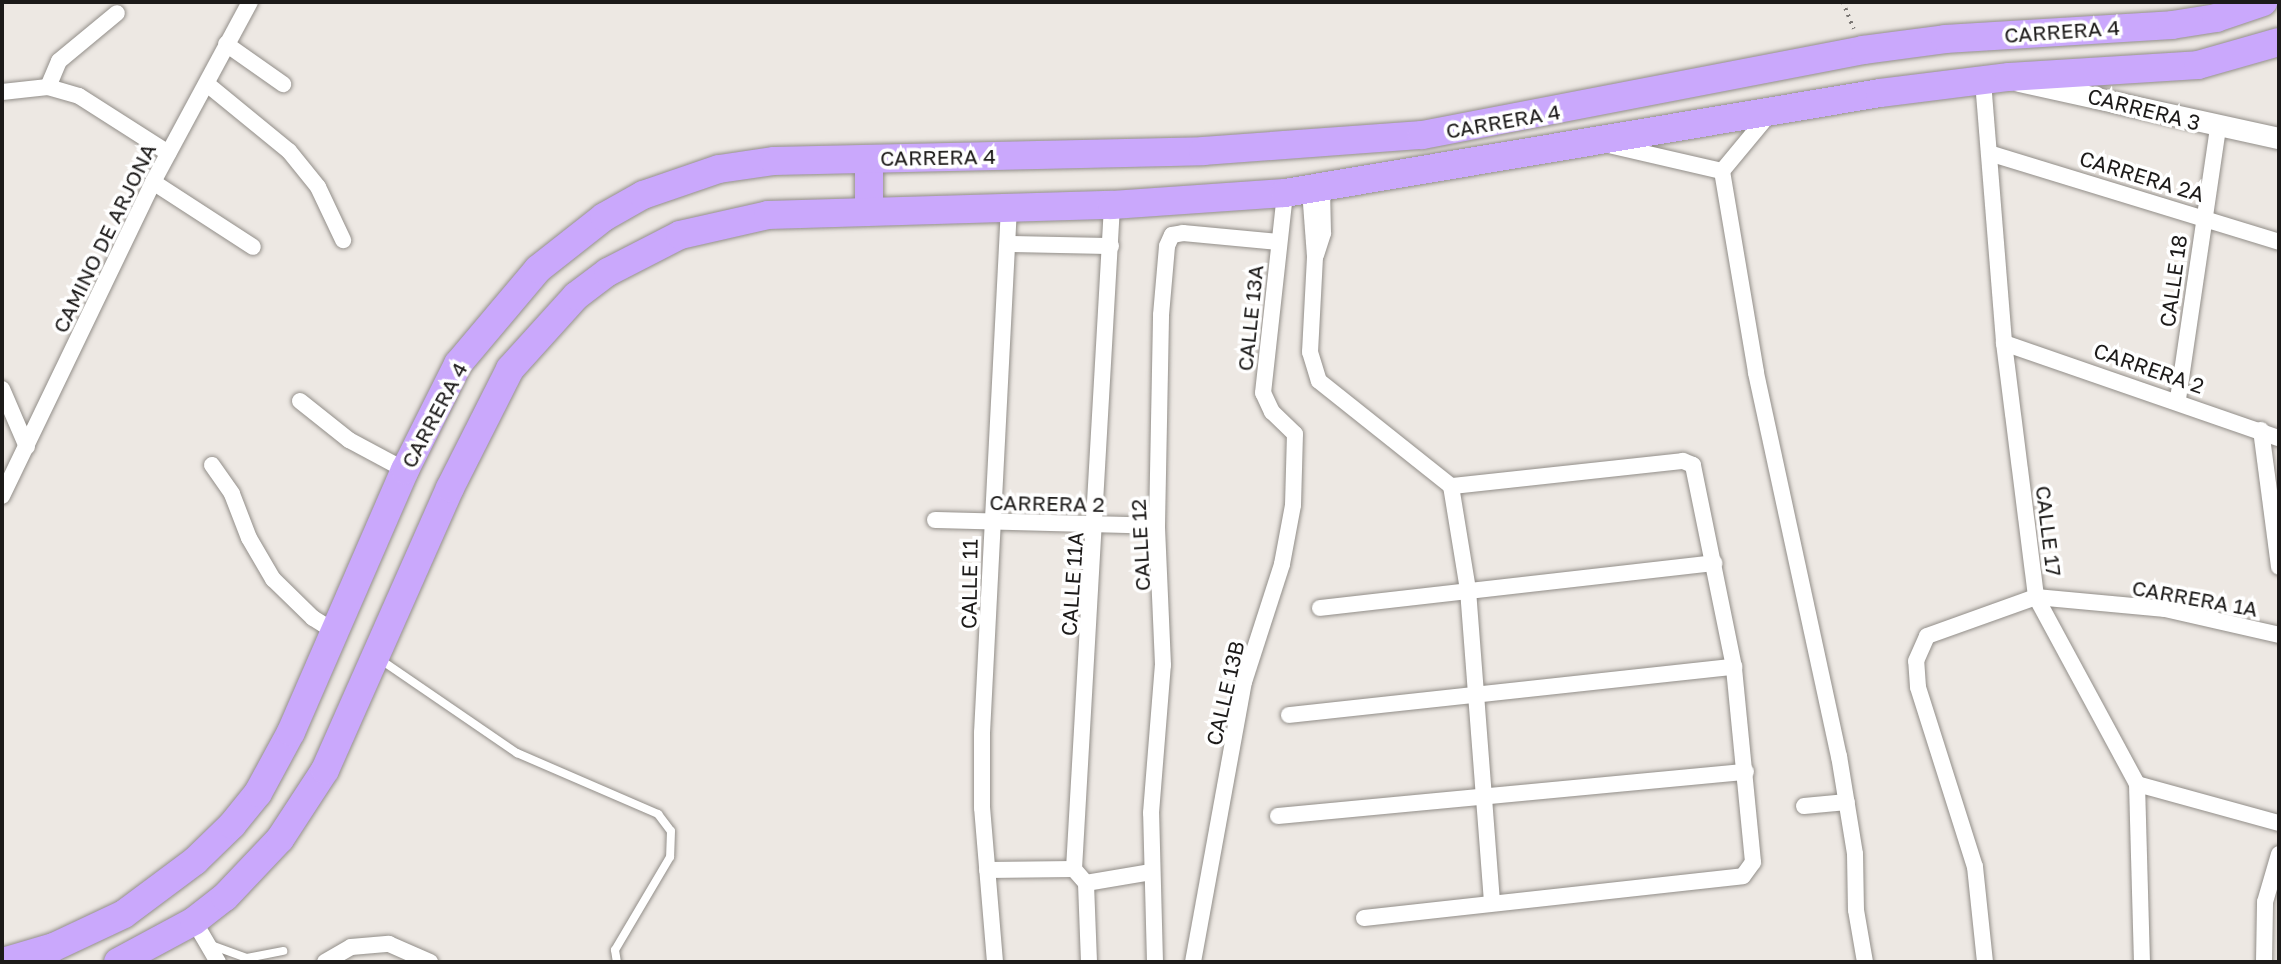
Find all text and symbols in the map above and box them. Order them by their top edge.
street label: CARRERA 4 [2003,14,2121,48]
street label: CARRERA 3 [2085,83,2203,135]
street label: CARRERA 4 [1444,99,1562,143]
street label: CAMINO DE ARJONA [47,139,161,337]
street label: CARRERA 4 [880,143,996,171]
street label: CARRERA 2A [2077,145,2207,207]
street label: CALLE 18 [2154,233,2192,329]
street label: CALLE 13A [1232,264,1268,372]
street label: CARRERA 2 [2090,337,2208,399]
street label: CARRERA 4 [396,358,472,472]
street label: CALLE 17 [2031,484,2067,578]
street label: CARRERA 2 [989,489,1105,517]
street label: CALLE 12 [1125,498,1155,592]
street label: CALLE 11A [1056,531,1088,637]
street label: CALLE 11 [956,539,982,629]
street label: CARRERA 1A [2130,575,2260,621]
street label: CALLE 13B [1201,638,1249,748]

